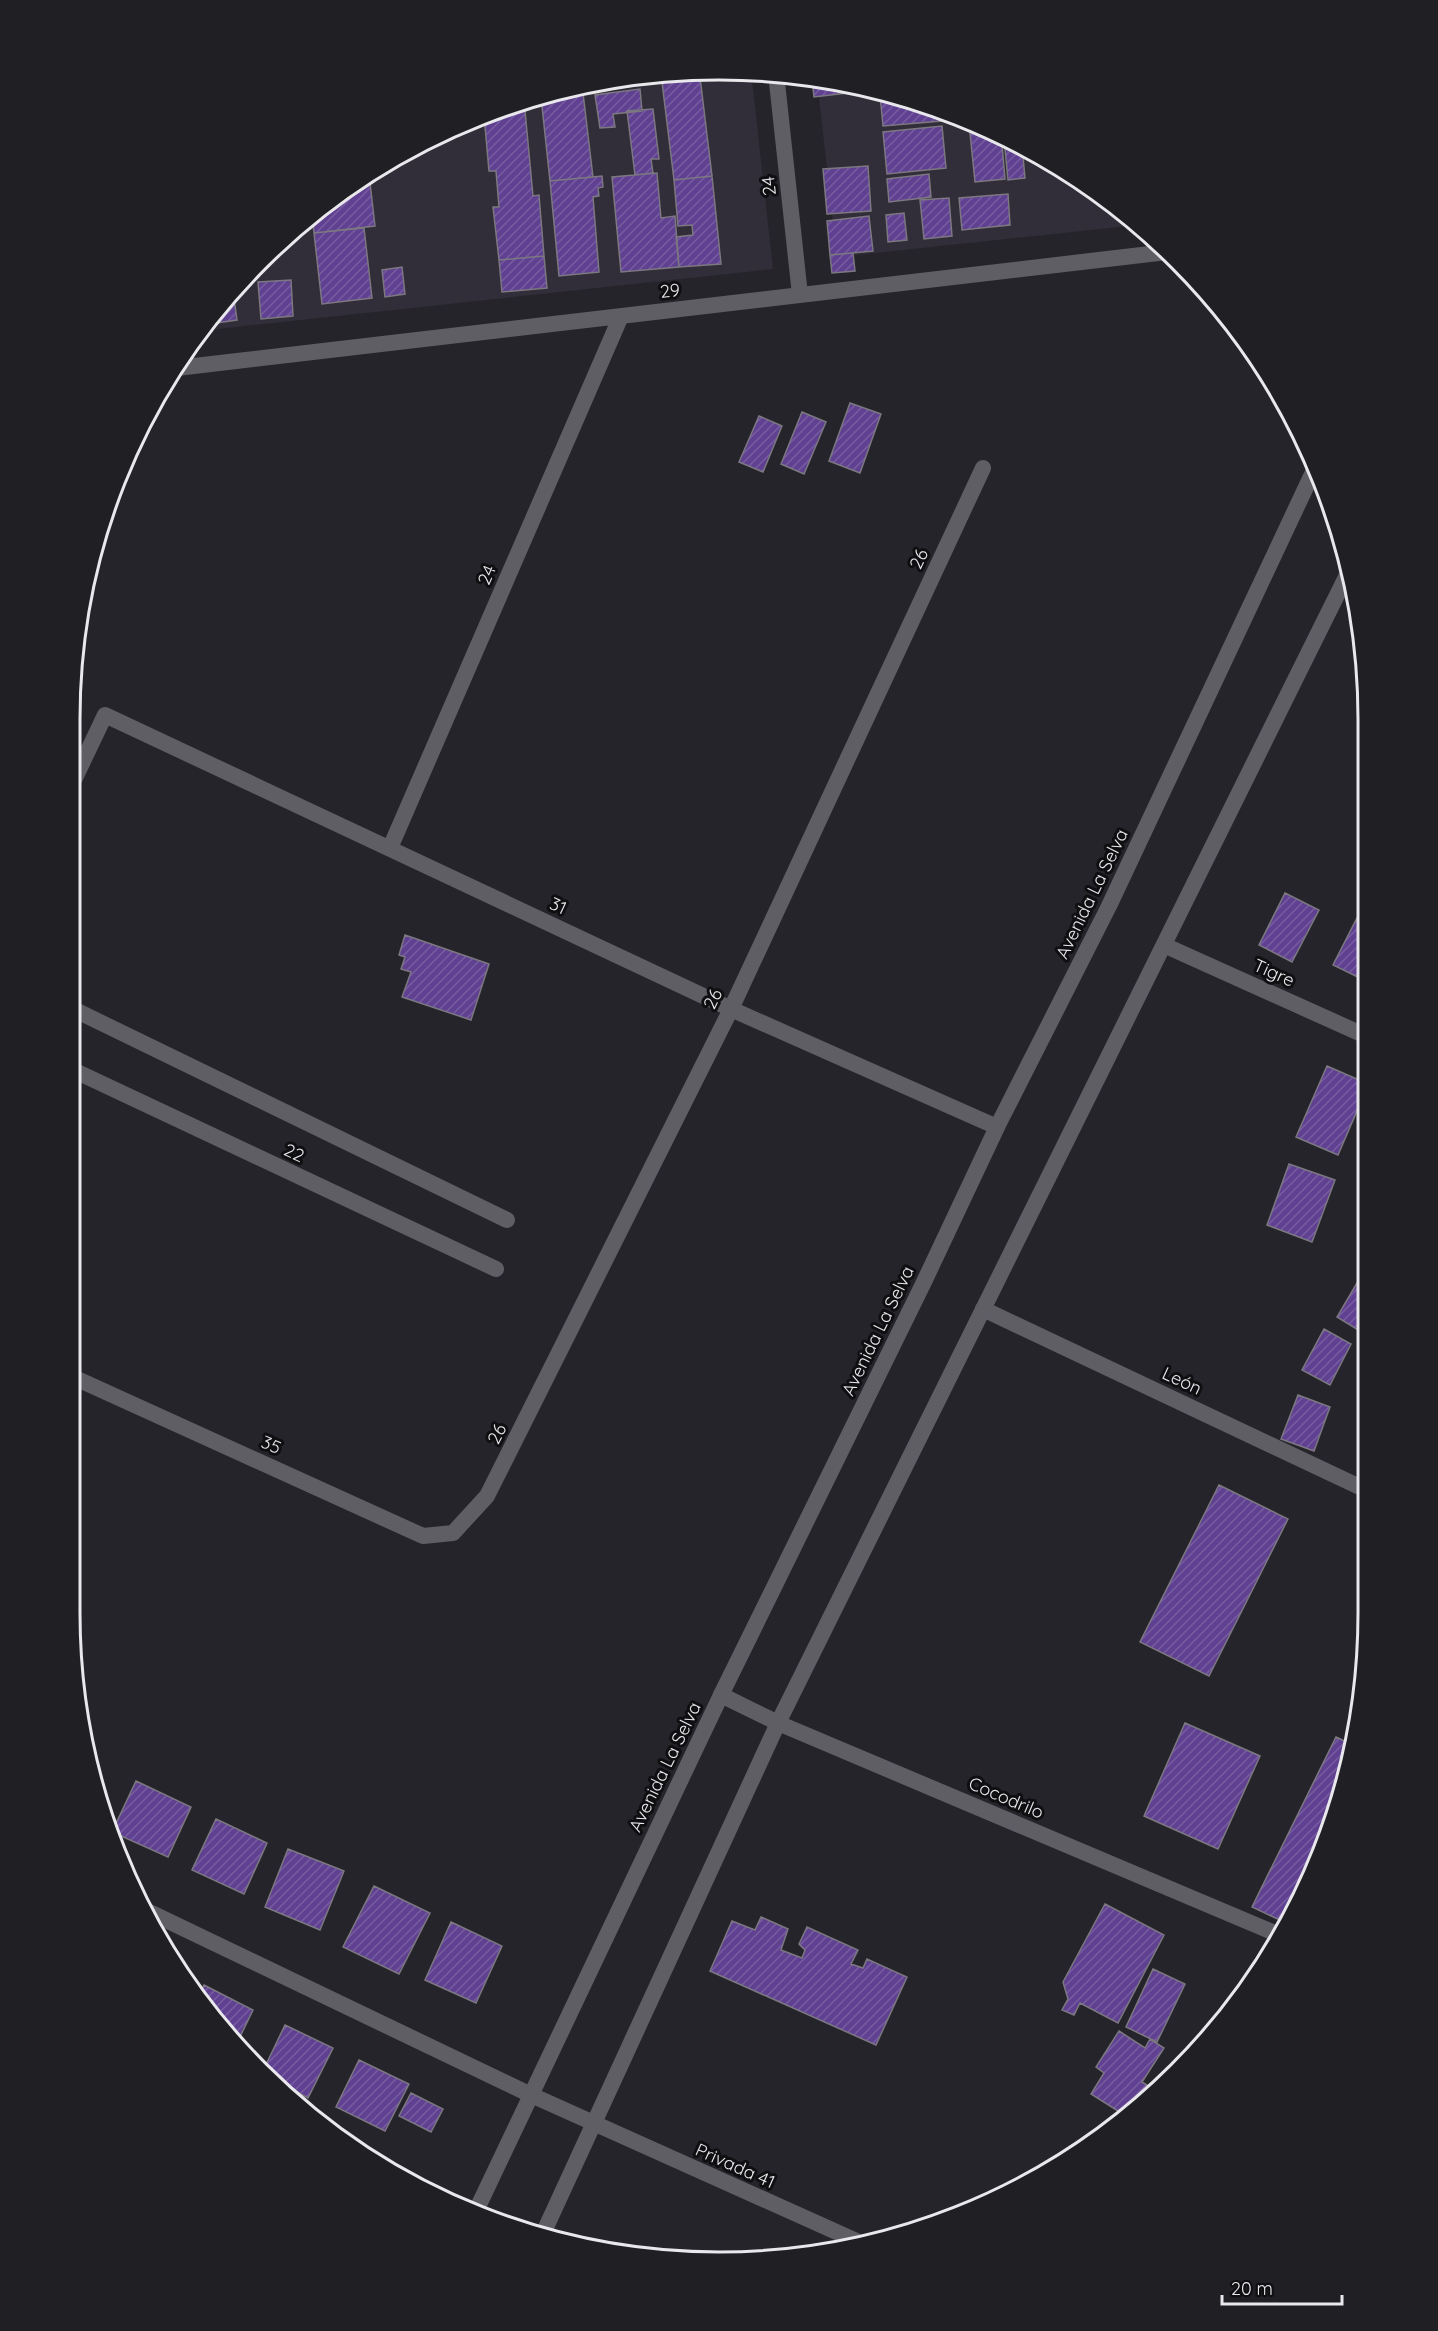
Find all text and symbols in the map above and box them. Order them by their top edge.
street label: 24 [756,175,781,197]
street label: 29 [659,278,681,303]
street label: 26 [904,545,933,573]
street label: 24 [472,561,501,588]
street label: Avenida La Selva [1050,825,1133,962]
street label: 31 [546,892,570,919]
street label: Tigre [1250,953,1298,992]
street label: 26 [698,985,727,1013]
street label: 22 [280,1138,308,1167]
street label: Avenida La Selva [836,1262,919,1399]
street label: León [1159,1361,1206,1400]
street label: 26 [482,1420,511,1448]
street label: 35 [258,1430,285,1459]
street label: Avenida La Selva [623,1698,706,1835]
street label: Cocodrilo [965,1771,1047,1824]
street label: Privada 41 [692,2138,779,2193]
scale bar [1222,2268,1342,2306]
text: 20 m [1231,2277,1273,2300]

